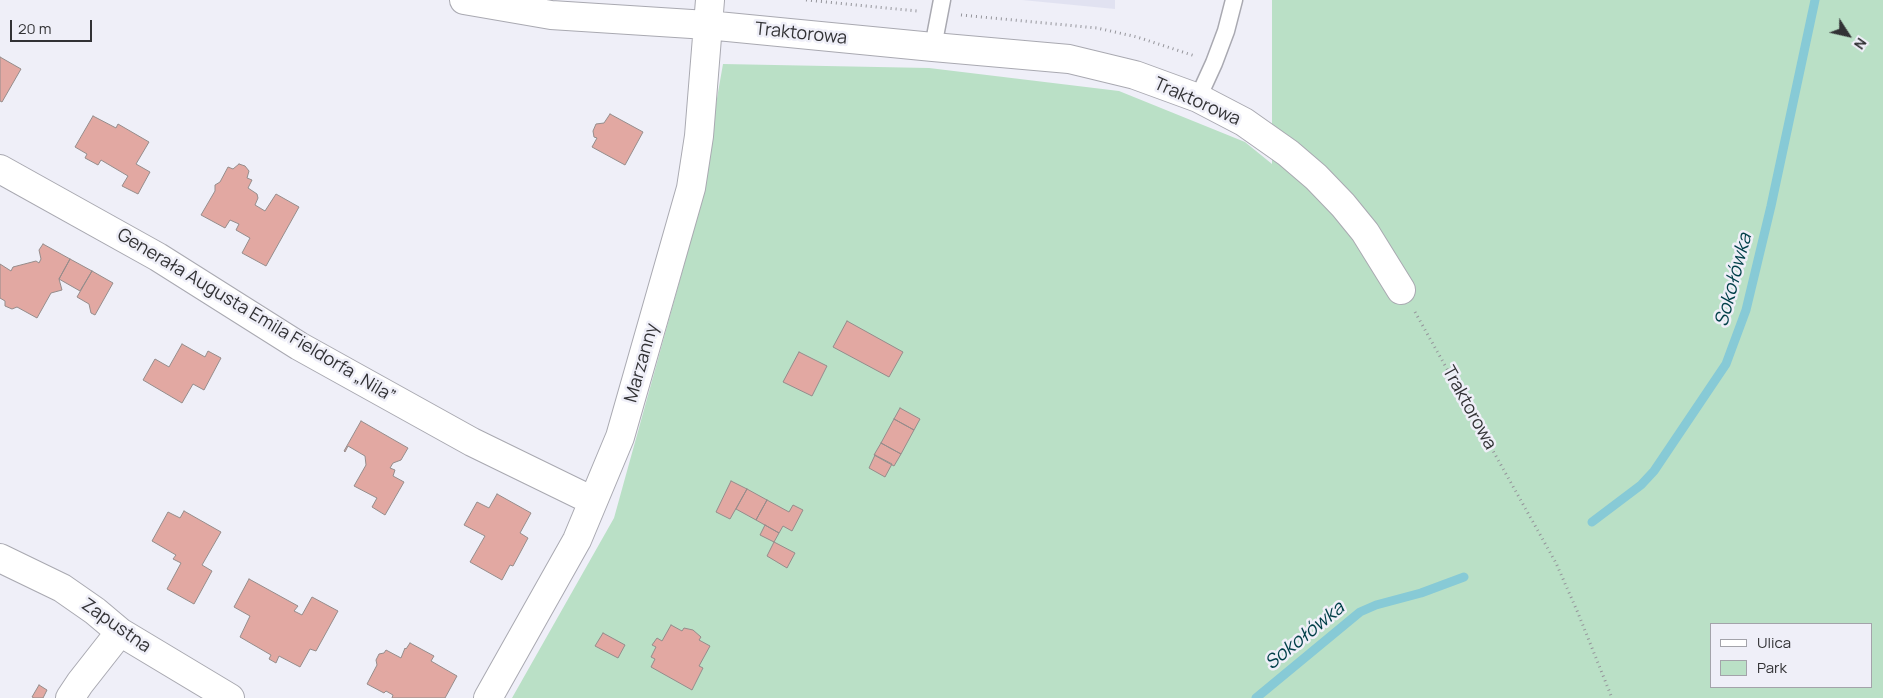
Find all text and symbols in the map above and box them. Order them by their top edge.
scale bar [12,10,95,42]
north arrow [1823,10,1873,60]
text: 20 m [18,18,51,39]
street label: Traktorowa [754,18,848,50]
text: N [1850,34,1871,53]
street label: Traktorowa [1150,73,1244,131]
street label: Generała Augusta Emila Fieldorfa „Nila” [113,224,399,408]
water label: Sokołówka [1711,231,1757,329]
street label: Marzanny [620,321,664,405]
street label: Traktorowa [1437,362,1501,454]
street label: Zapustna [77,594,155,658]
water label: Sokołówka [1261,597,1349,675]
legend [1710,623,1873,688]
text: Ulica [1757,632,1791,653]
text: Park [1757,657,1787,678]

